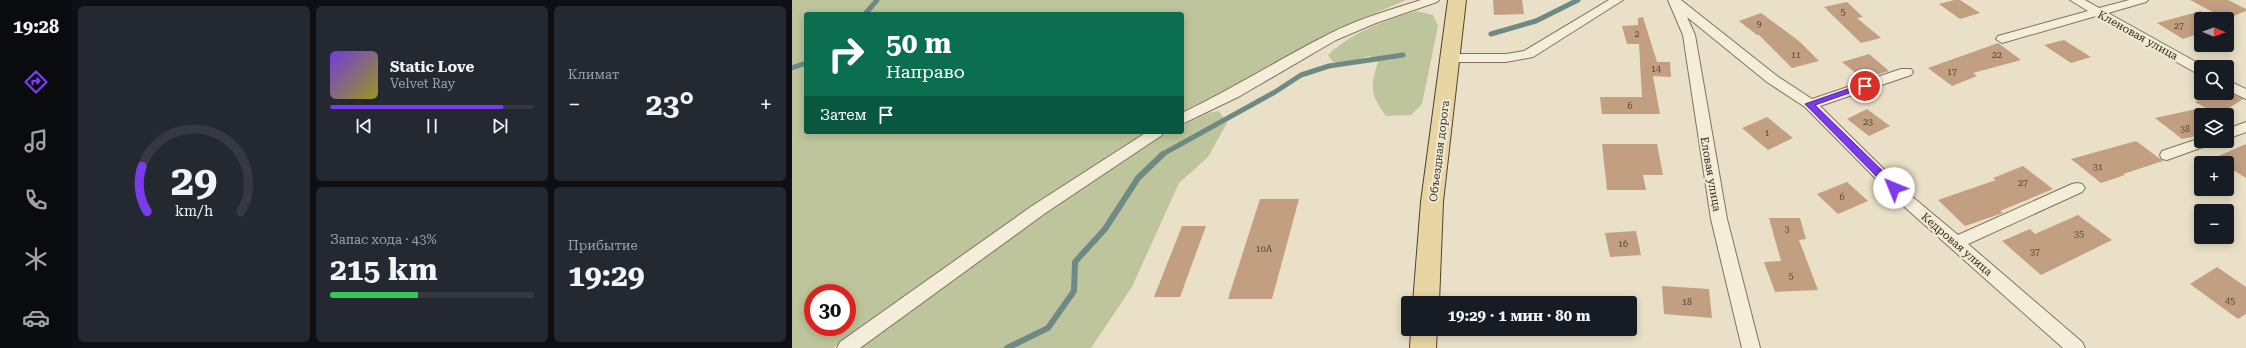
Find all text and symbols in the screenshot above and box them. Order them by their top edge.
house number: 5 [1840,7,1846,17]
street label: Кленовая улица [2095,8,2180,63]
north arrow [2194,12,2234,52]
map controls [2194,12,2234,244]
text: 19:28 [13,16,59,37]
house number: 9 [1756,19,1762,29]
house number: 27 [2174,21,2184,31]
text: 50 m [886,27,951,60]
icon: right [820,28,872,80]
house number: 2 [1634,29,1640,39]
house number: 11 [1791,50,1801,60]
house number: 22 [1992,50,2002,60]
text: Static Love [390,58,474,76]
button: search [2194,60,2234,100]
text: Направо [886,61,965,82]
house number: 14 [1651,64,1661,74]
text: Климат [568,67,619,82]
house number: 17 [1947,67,1957,77]
icon: directions [22,68,50,96]
pin [1848,69,1882,103]
icon: arrive [1854,75,1876,97]
text: Velvet Ray [390,76,455,91]
text: 23° [646,87,694,122]
text: − [568,92,580,117]
text: + [760,92,772,117]
street label: Объездная дорога [1427,99,1452,203]
house number: 6 [1627,101,1633,111]
icon: arrive [875,104,897,126]
text: Затем [820,106,867,124]
button: layers [2194,108,2234,148]
icon: previous [353,115,375,137]
icon: pause [421,115,443,137]
icon: next [489,115,511,137]
house number: 23 [1863,117,1873,127]
house number: 38 [2180,124,2190,134]
icon: music [22,127,50,155]
house number: 1 [1764,128,1770,138]
street label: Еловая улица [1698,136,1723,213]
text: 29 [171,156,217,205]
button: + [2194,156,2234,196]
house number: 31 [2093,162,2103,172]
position arrow [1873,167,1915,209]
house number: 27 [2018,178,2028,188]
icon: phone [22,186,50,214]
house number: 6 [1839,192,1845,202]
text: km/h [175,203,213,219]
button: − [2194,204,2234,244]
street label: Кедровая улица [1919,210,1995,279]
house number: 3 [1784,224,1790,234]
house number: 35 [2074,229,2084,239]
text: Запас хода · 43% [330,232,437,247]
text: Прибытие [568,238,638,253]
house number: 16 [1618,239,1628,249]
house number: 10А [1256,244,1273,254]
icon: climate [22,245,50,273]
house number: 37 [2030,247,2040,257]
text: 215 km [330,252,438,287]
text: 19:29 [568,258,645,293]
house number: 5 [1788,271,1794,281]
speed limit sign: 30 [804,284,856,336]
house number: 45 [2225,296,2235,306]
house number: 18 [1682,297,1692,307]
icon: car [22,304,50,332]
text: 19:29 · 1 мин · 80 m [1448,307,1590,325]

